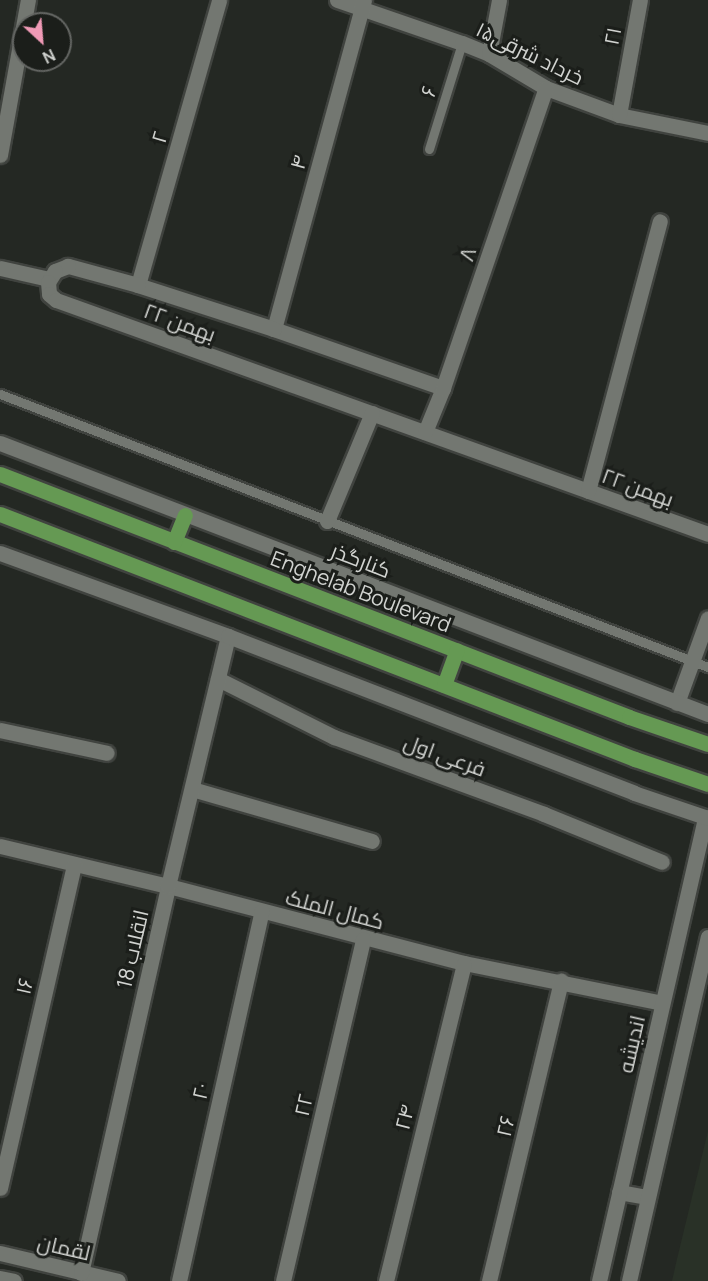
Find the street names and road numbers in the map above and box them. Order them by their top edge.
street label: ۱۵خرداد شرقی [472,16,588,90]
street label: ۲۱ [598,25,626,47]
street label: ۶ [414,82,442,100]
street label: ۲ [145,128,173,146]
street label: ۴ [284,152,312,172]
street label: ۸ [453,244,481,264]
street label: ۲۲ بهمن [141,297,219,347]
street label: ۲۲ بهمن [599,462,677,512]
street label: کنارگذر [328,537,394,583]
street label: Enghelab Boulevard [267,545,455,637]
street label: فرعی اول [401,729,489,781]
street label: کمال الملک [283,884,387,934]
street label: انقلاب 18 [111,907,153,991]
street label: ۱۶ [10,975,38,997]
street label: اندیشه [612,1013,650,1075]
street label: ۲۰ [186,1080,214,1102]
street label: ۲۲ [288,1091,318,1119]
street label: ۲۴ [389,1102,419,1132]
street label: ۲۶ [490,1113,520,1139]
street label: لقمان [35,1229,93,1265]

